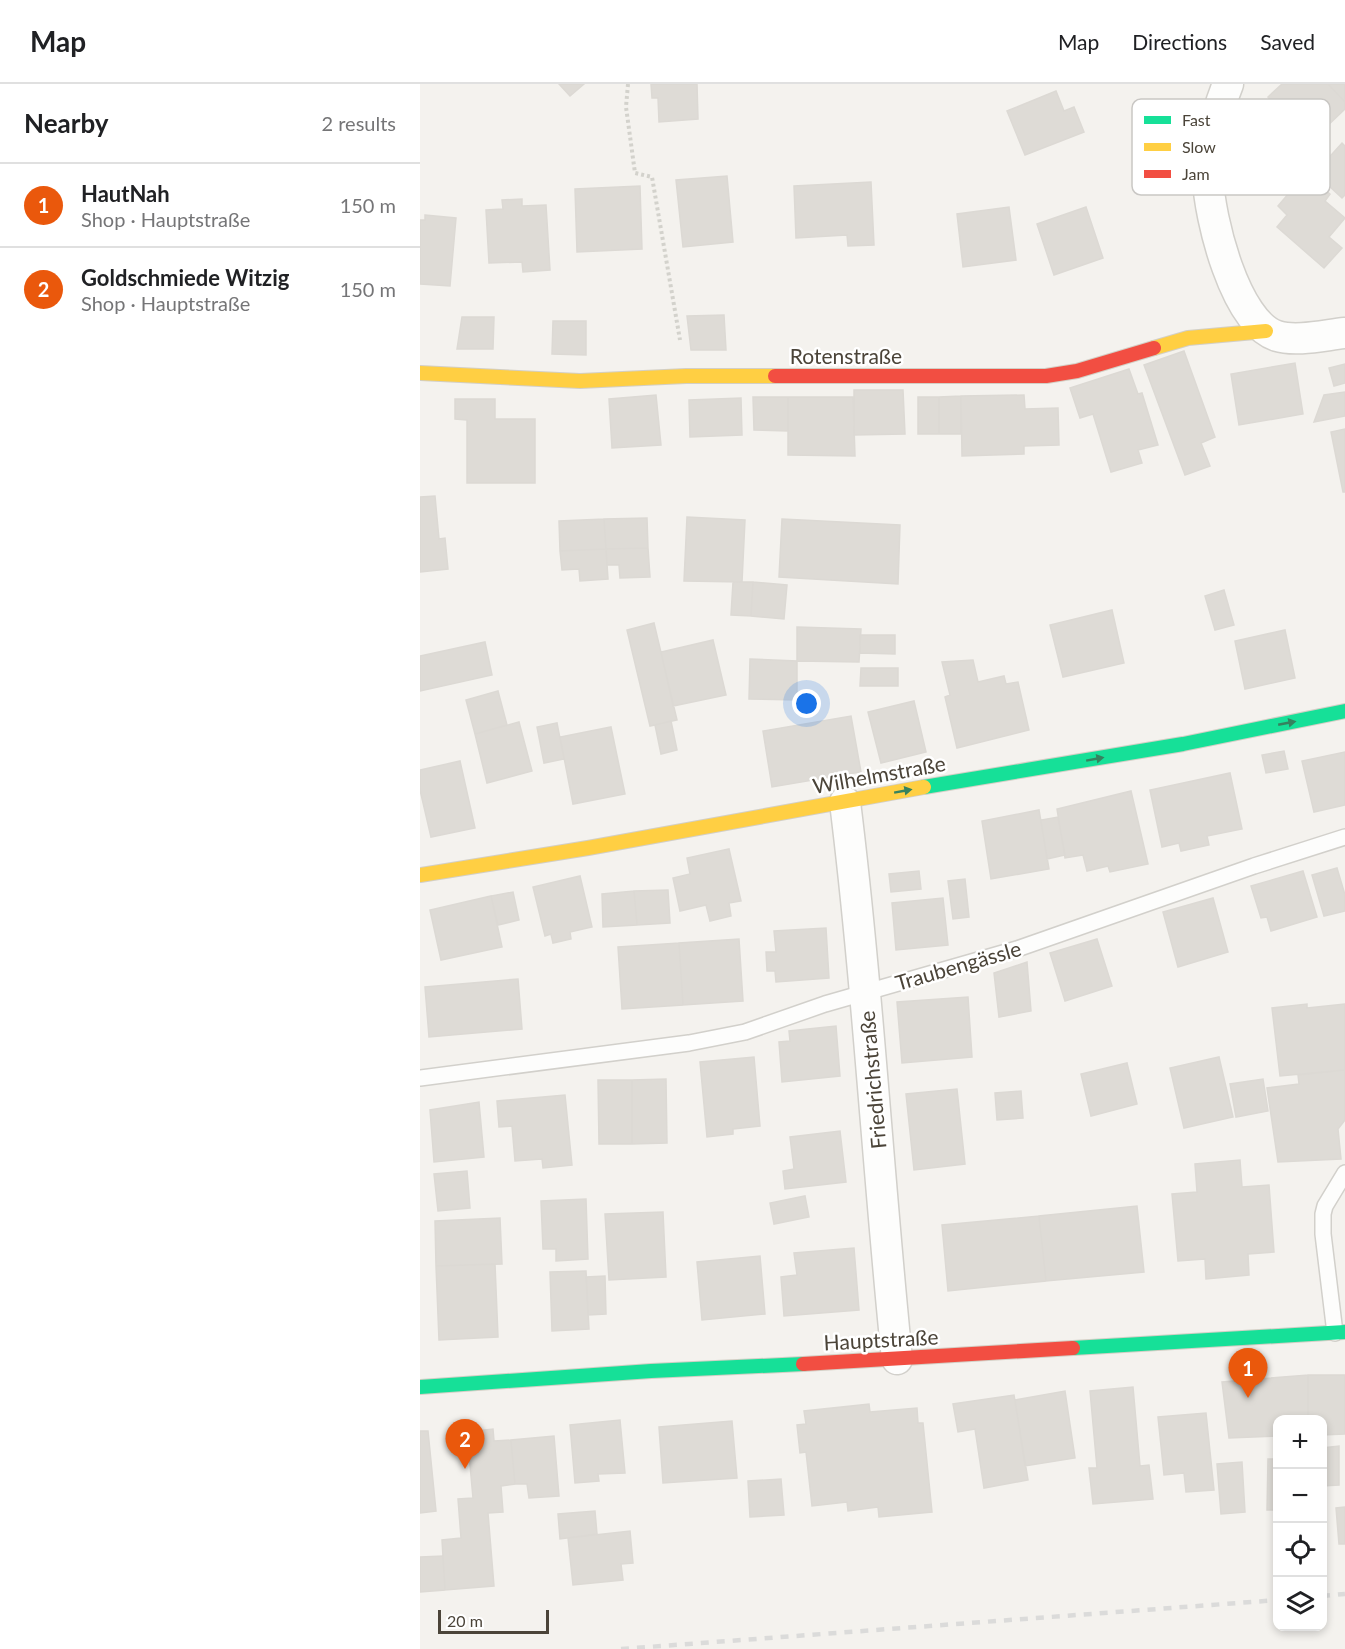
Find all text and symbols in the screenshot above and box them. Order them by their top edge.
text: Map [30,24,86,58]
text: Map [1058,29,1099,54]
text: Directions [1132,29,1227,54]
text: Saved [1260,29,1315,54]
legend [1132,99,1330,195]
text: Nearby [24,107,109,139]
text: Fast [1182,110,1211,129]
text: 2 results [321,111,396,135]
text: Slow [1182,137,1216,156]
text: Jam [1182,164,1210,183]
text: HautNah [81,180,170,207]
text: 1 [38,193,49,217]
text: 150 m [340,193,396,217]
text: Shop · Hauptstraße [81,207,250,231]
text: Goldschmiede Witzig [81,264,289,291]
text: 2 [38,277,49,301]
text: 150 m [340,277,396,301]
text: Shop · Hauptstraße [81,291,250,315]
street label: Rotenstraße [790,343,902,368]
your location [792,689,821,718]
one-way arrow [1277,718,1296,727]
street label: Wilhelmstraße [811,750,947,798]
one-way arrow [1086,754,1105,763]
one-way arrow [894,786,913,795]
street label: Traubengässle [892,935,1024,995]
street label: Friedrichstraße [854,1010,890,1150]
street label: Hauptstraße [823,1324,939,1354]
pin: 1 [1228,1348,1268,1398]
map controls [1273,1415,1327,1631]
button: + [1273,1415,1327,1469]
pin: 2 [446,1420,484,1469]
button: − [1273,1469,1327,1523]
button: locate [1273,1523,1327,1577]
button: layers [1273,1577,1327,1631]
scale bar [438,1607,549,1634]
text: 20 m [447,1611,483,1630]

